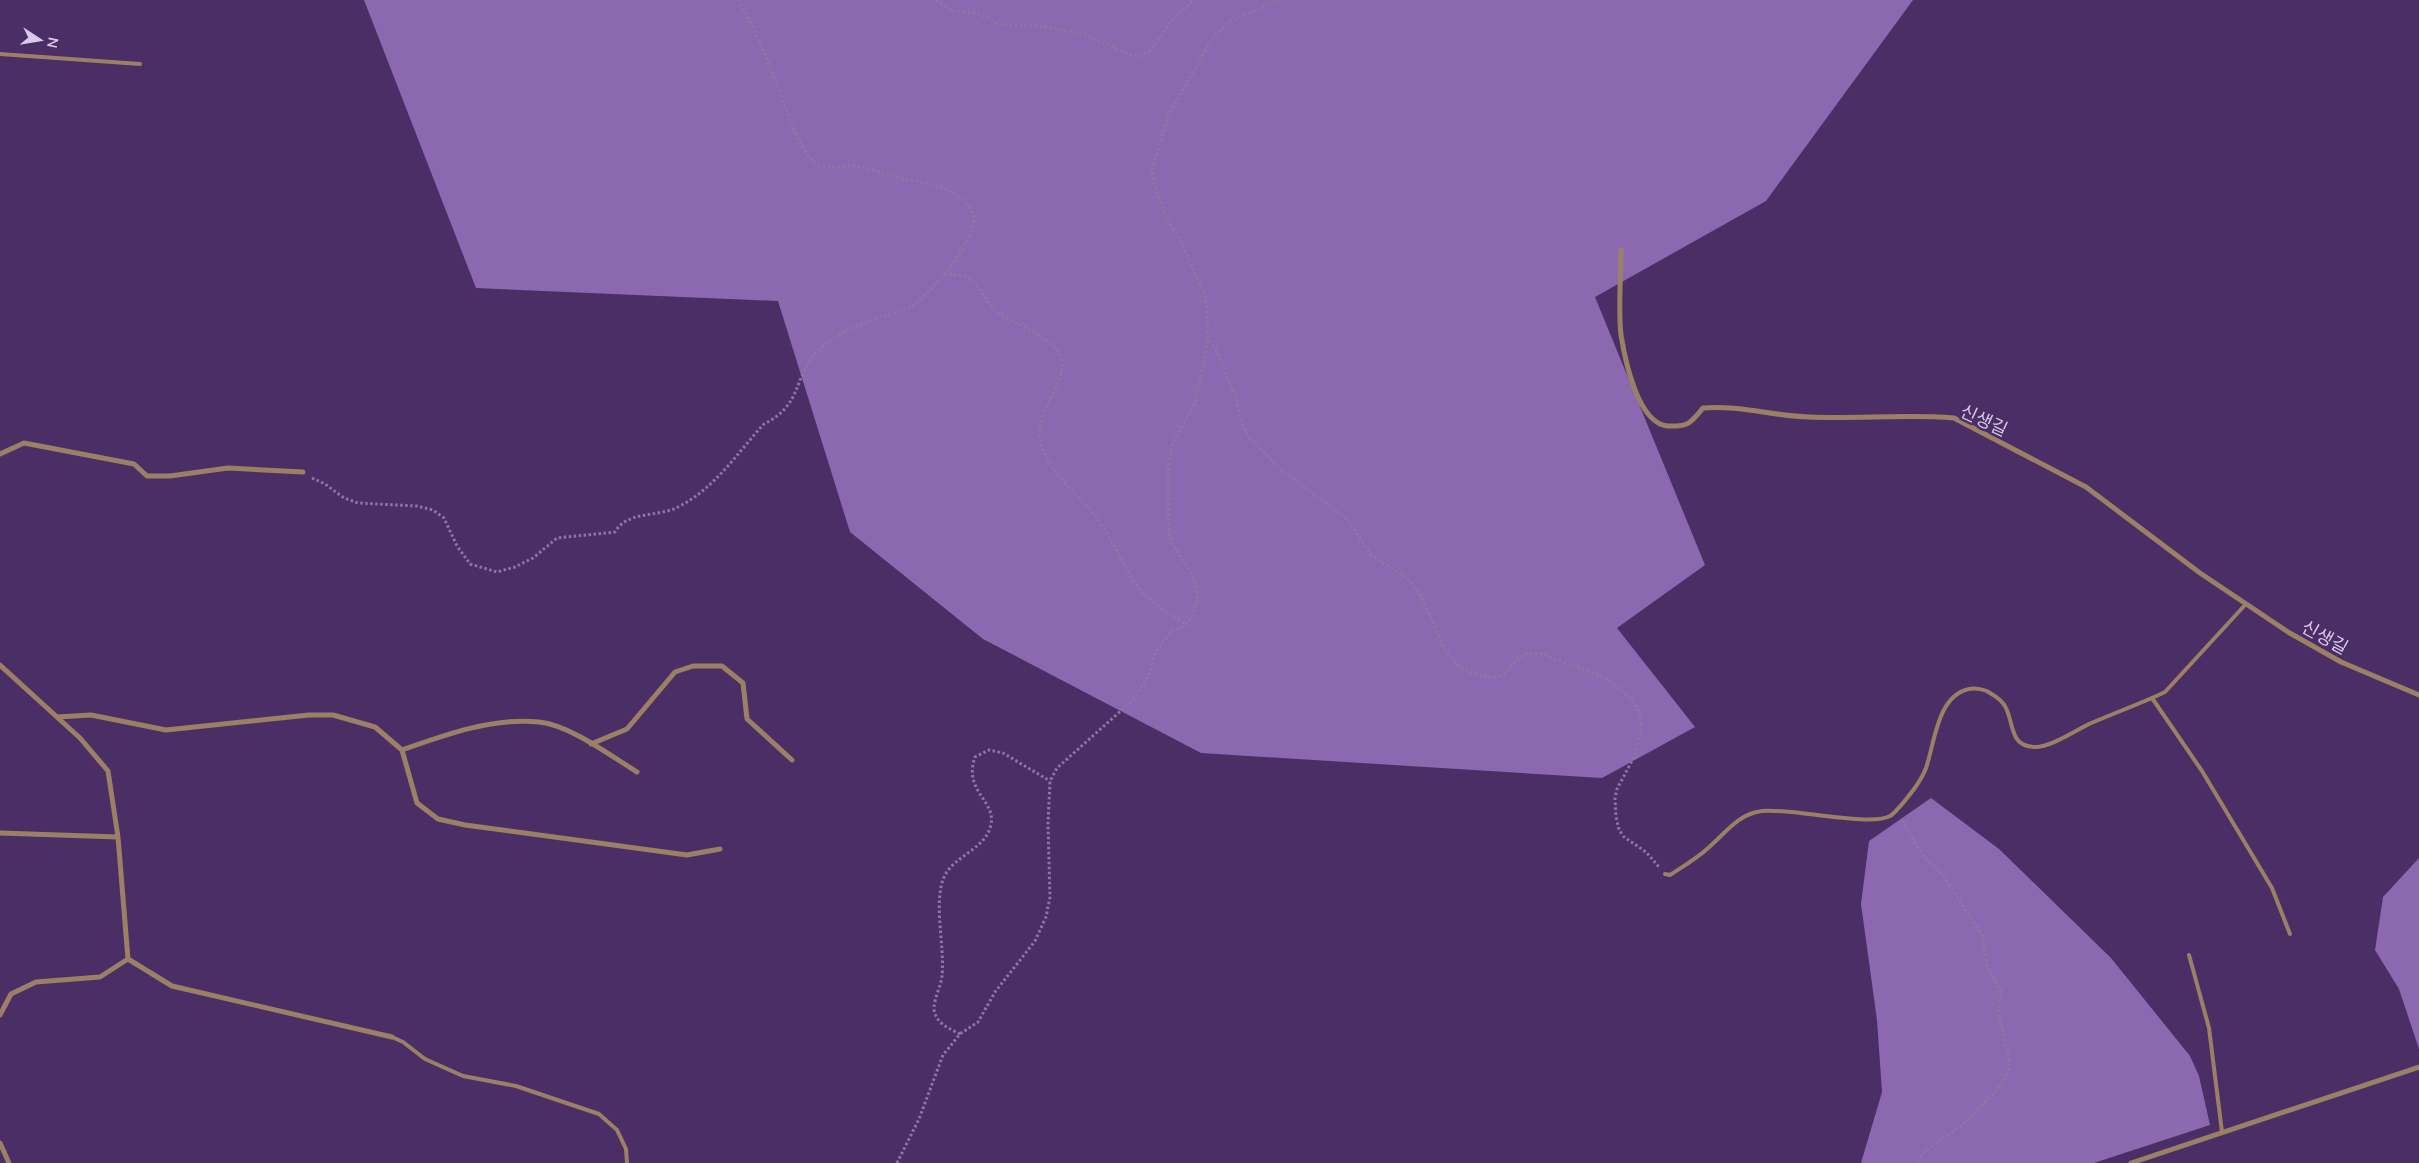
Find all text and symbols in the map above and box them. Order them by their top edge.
north arrow [15,15,65,65]
text: N [43,36,63,50]
street label: 신생길 [1957,399,2011,441]
street label: 신생길 [2298,615,2352,659]

